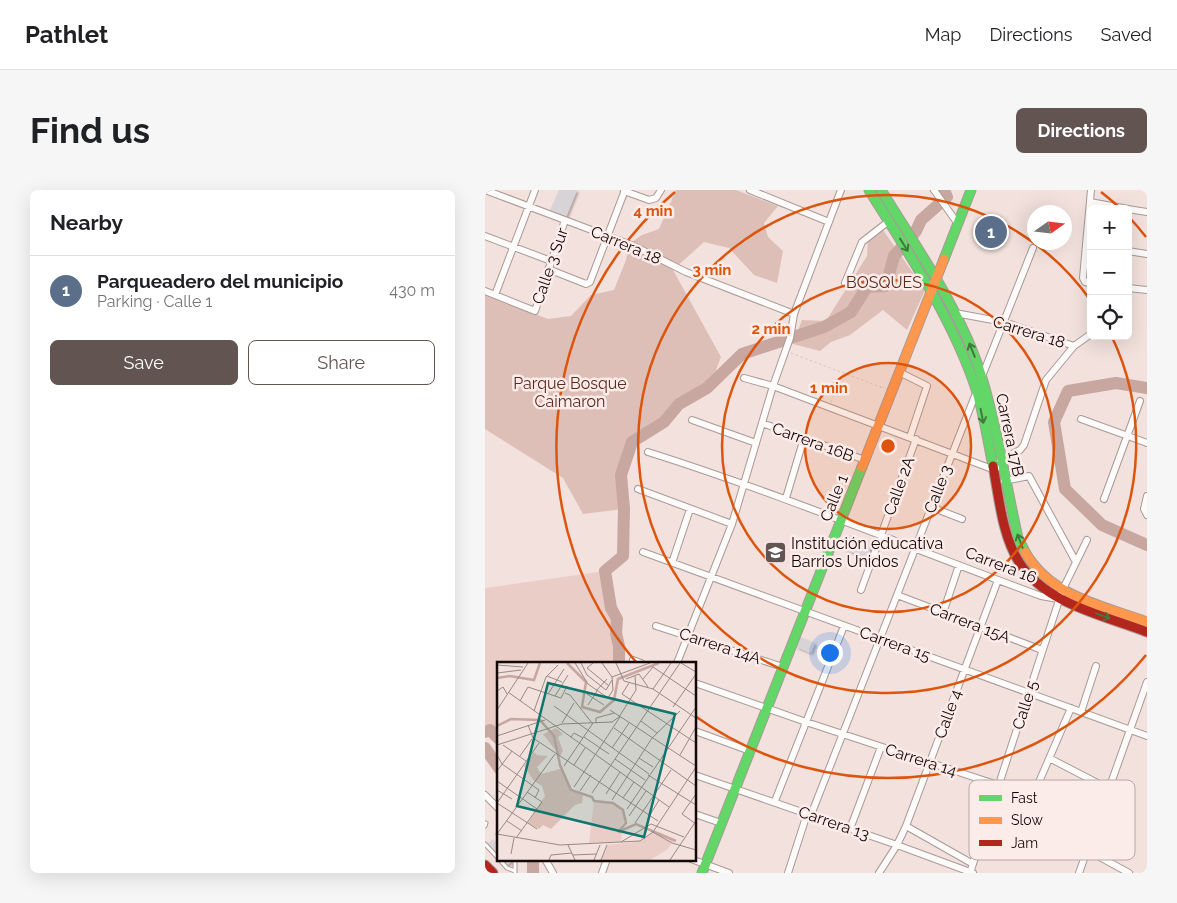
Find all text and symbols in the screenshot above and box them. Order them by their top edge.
text: Pathlet [25,20,108,49]
text: Map [925,24,961,45]
text: Directions [989,24,1073,45]
text: Saved [1101,24,1152,45]
button: Directions [1016,108,1147,153]
text: Find us [30,110,150,151]
text: 4 min [633,202,673,220]
north arrow [1027,205,1072,250]
map controls [1087,205,1132,340]
button: + [1087,205,1132,250]
text: Nearby [50,210,123,235]
pin: 1 [975,213,1007,251]
street label: Carrera 18 [588,222,664,268]
street label: Calle 3 Sur [528,225,572,307]
one-way arrow [899,237,909,251]
button: − [1087,250,1132,295]
text: 3 min [693,261,731,279]
text: Parqueadero del municipio [97,270,343,292]
park label: BOSQUES [846,273,922,292]
text: 1 [62,281,70,300]
text: 430 m [389,281,435,300]
text: Parking · Calle 1 [97,292,212,311]
button: locate [1087,295,1132,340]
street label: Carrera 18 [990,312,1068,352]
text: 2 min [752,320,790,338]
button: Save [50,340,238,385]
button: Share [248,340,435,385]
one-way arrow [966,343,975,358]
park label: Parque Bosque Caimaron [513,374,627,411]
text: 1 min [810,379,848,397]
street label: Carrera 17B [992,392,1028,478]
one-way arrow [977,407,987,423]
street label: Carrera 16B [770,418,856,466]
centre of rings [879,437,897,455]
street label: Calle 2A [880,454,918,518]
street label: Calle 3 [920,462,956,516]
street label: Calle 1 [816,472,852,524]
place label: Institución educativa Barrios Unidos [791,534,943,571]
one-way arrow [1015,534,1025,549]
school or university icon: Institución educativa Barrios Unidos [763,540,787,564]
street label: Carrera 16 [963,543,1039,587]
street label: Carrera 15A [927,599,1013,647]
one-way arrow [1095,611,1110,621]
street label: Carrera 15 [857,622,933,666]
street label: Carrera 14A [677,624,763,668]
your location [817,640,843,666]
inset map [497,662,696,860]
street label: Calle 5 [1008,678,1042,732]
street label: Calle 4 [930,687,966,741]
street label: Carrera 14 [883,740,959,781]
legend [969,780,1135,860]
text: Fast [1011,790,1038,806]
street label: Carrera 13 [796,802,872,844]
text: Slow [1011,812,1043,828]
text: Jam [1011,835,1038,851]

